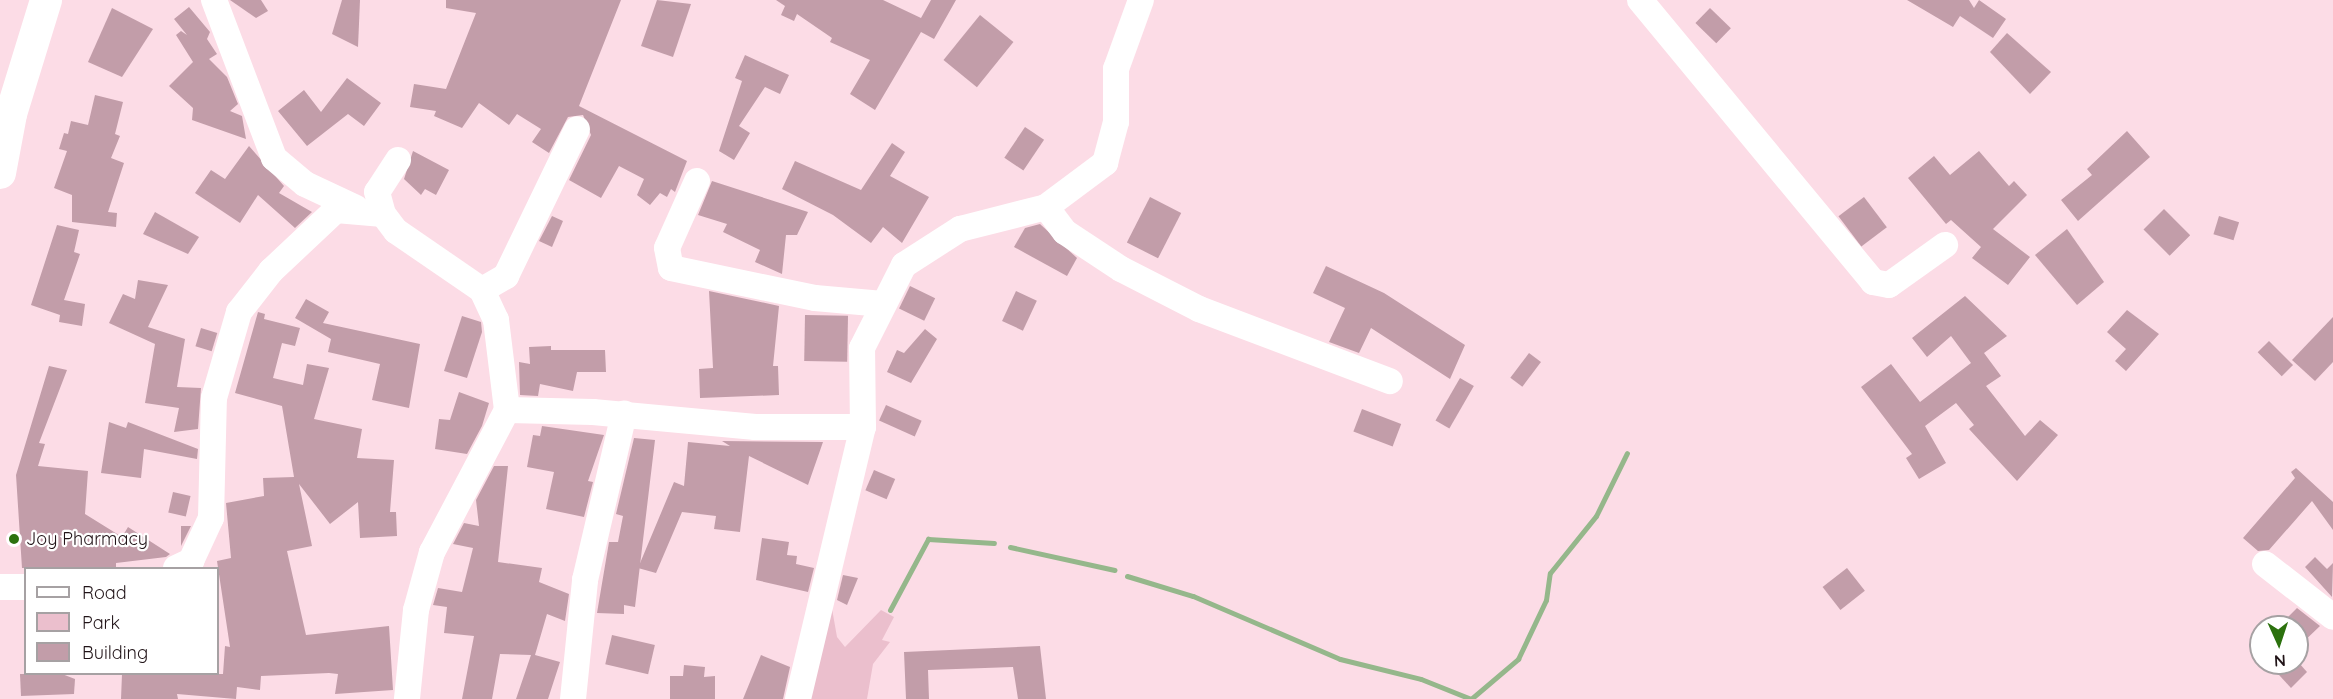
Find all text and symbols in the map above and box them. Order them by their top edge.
place label: Joy Pharmacy [26,528,148,550]
marker: Joy Pharmacy [7,532,21,546]
legend [24,567,219,675]
text: Road [82,581,127,604]
text: Park [82,611,120,634]
north arrow [2249,615,2309,675]
text: Building [82,641,148,664]
text: N [2273,651,2286,671]

